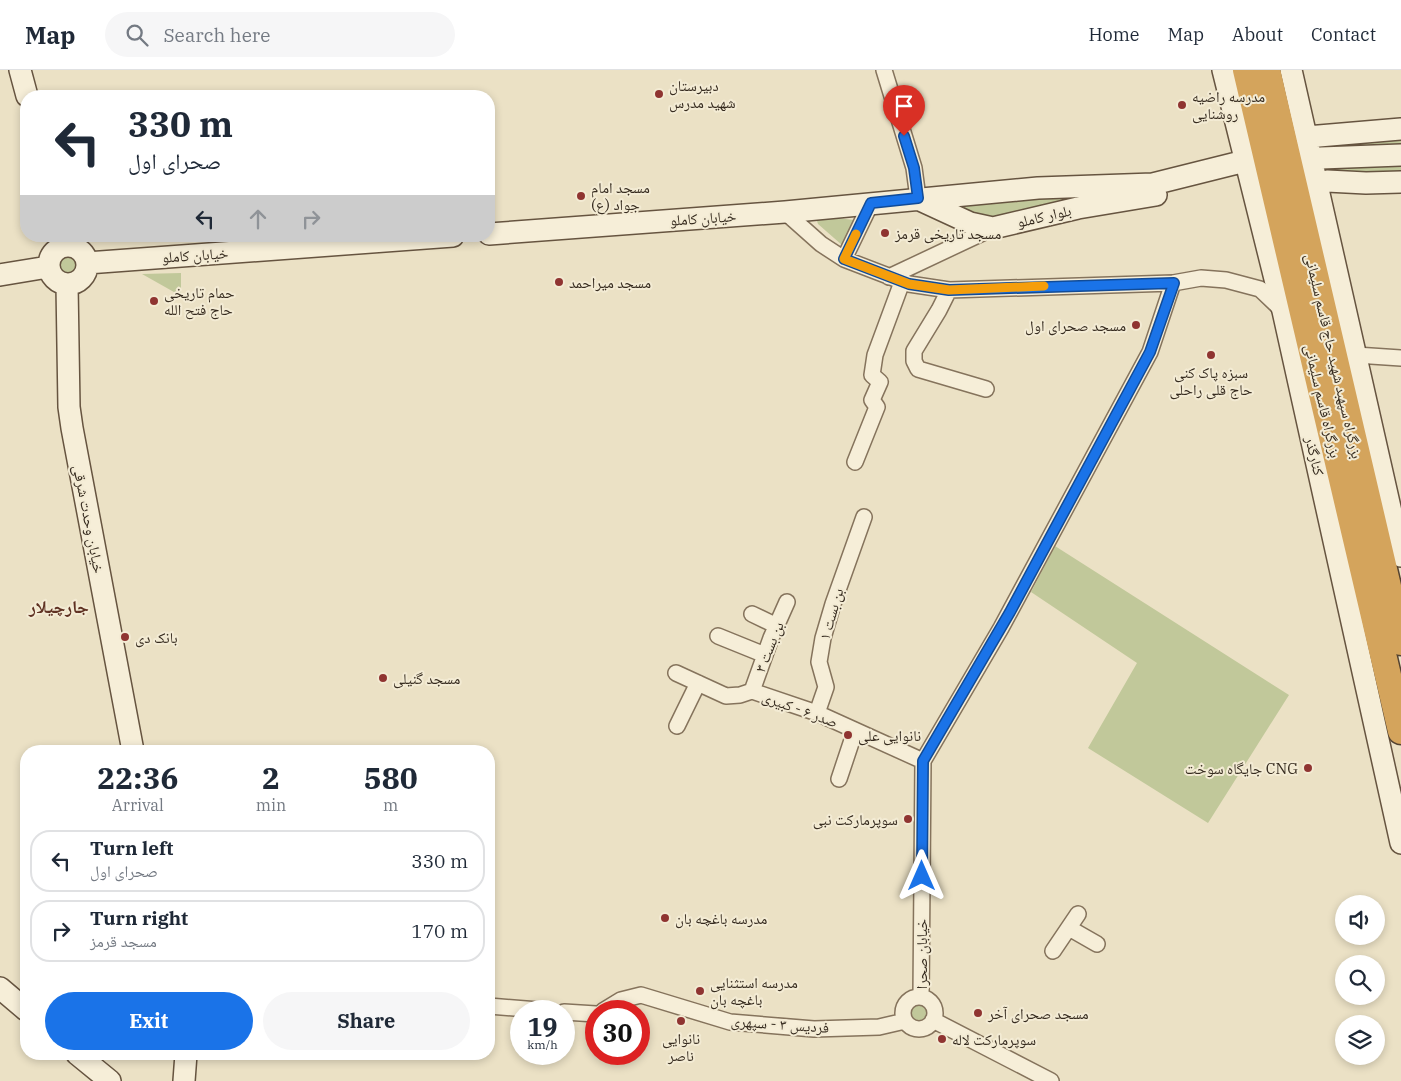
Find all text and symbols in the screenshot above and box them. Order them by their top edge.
search box [105,12,455,57]
text: Map [25,19,75,51]
icon: search [123,21,151,49]
text: Search here [163,23,270,47]
text: Home [1088,23,1140,46]
text: Map [1168,23,1204,46]
text: About [1232,23,1283,46]
text: Contact [1311,23,1376,46]
place label: دبیرستان شهید مدرس [669,76,736,113]
pin [883,85,925,136]
place label: مدرسه راضیه روشنایی [1192,87,1265,124]
marker: دبیرستان شهید مدرس [653,88,665,100]
icon: arrive [890,92,918,120]
marker: مدرسه راضیه روشنایی [1176,99,1188,111]
text: 330 m [128,101,233,147]
icon: left [45,110,110,175]
text: صحرای اول [128,146,221,175]
place label: مسجد امام جواد (ع) [591,178,650,215]
marker: مسجد امام جواد (ع) [575,190,587,202]
street label: بلوار کاملو [1015,201,1073,231]
icon: left [191,205,219,233]
icon: ahead [244,205,272,233]
icon: right [297,205,325,233]
street label: خیابان کاملو [669,206,737,231]
place label: مسجد تاریخی قرمز [894,224,1001,244]
marker: مسجد تاریخی قرمز [879,227,891,239]
street label: خیابان کاملو [161,243,229,268]
street label: بزرگراه سپهبد شهید حاج قاسم سلیمانی [1300,252,1367,461]
place label: مسجد میراحمد [569,273,651,292]
marker: مسجد میراحمد [553,276,565,288]
place label: حمام تاریخی حاج فتح الله [164,283,235,320]
marker: حمام تاریخی حاج فتح الله [148,295,160,307]
place label: مسجد صحرای اول [1025,316,1126,336]
marker: مسجد صحرای اول [1130,319,1142,331]
street label: بزرگراه قاسم سلیمانی [1300,342,1345,460]
marker: سبزه پاک کنی حاج قلی راحلی [1205,349,1217,361]
place label: سبزه پاک کنی حاج قلی راحلی [1170,363,1253,400]
street label: کنارگذر [1301,434,1329,477]
street label: خیابان وحدت شرقی [68,463,109,576]
street label: بن بست ۱ [815,586,848,642]
district label: جارچیلار [28,595,89,618]
street label: بن بست ۳ [750,619,789,675]
place label: بانک دی [135,628,178,648]
marker: بانک دی [119,631,131,643]
place label: مسجد گنیلی [393,669,461,689]
marker: مسجد گنیلی [377,672,389,684]
street label: صدر ۶ - کبیری [759,687,840,732]
place label: نانوایی علی [858,726,921,746]
marker: نانوایی علی [842,729,854,741]
text: 22:36 [97,758,178,797]
text: 2 [262,758,280,797]
text: 580 [364,758,418,797]
place label: جایگاه سوخت CNG [1185,759,1298,778]
marker: جایگاه سوخت CNG [1302,762,1314,774]
text: Arrival [112,795,164,815]
text: min [256,795,286,815]
text: m [383,795,398,815]
place label: سوپرمارکت نبی [813,810,898,830]
marker: سوپرمارکت نبی [902,813,914,825]
text: Turn left [90,836,173,860]
icon: left [47,847,75,875]
text: 330 m [411,849,468,873]
position arrow [895,849,947,901]
text: صحرای اول [90,861,158,881]
map controls [1335,895,1385,1065]
button: sound [1335,895,1385,945]
text: Turn right [90,906,188,930]
place label: مدرسه باغچه بان [675,909,767,929]
marker: مدرسه باغچه بان [659,912,671,924]
icon: right [47,917,75,945]
street label: خیابان صحرا [912,918,932,989]
text: 170 m [411,919,468,943]
text: مسجد قرمز [90,931,157,951]
button: search [1335,955,1385,1005]
place label: مدرسه استثنایی باغچه بان [710,973,798,1010]
marker: مدرسه استثنایی باغچه بان [694,985,706,997]
button: Exit [45,992,253,1050]
button: Share [263,992,470,1050]
speed limit sign: 30 [585,1000,650,1065]
place label: مسجد صحرای آخر [987,1004,1089,1024]
marker: مسجد صحرای آخر [972,1007,984,1019]
text: 19 [527,1010,558,1043]
street label: فردیس ۳ - سپهری [730,1011,830,1038]
marker: نانوایی ناصر [675,1015,687,1027]
button: layers [1335,1015,1385,1065]
place label: نانوایی ناصر [662,1029,700,1065]
place label: سوپرمارکت لاله [952,1030,1036,1049]
marker: سوپرمارکت لاله [936,1033,948,1045]
text: km/h [527,1037,558,1052]

